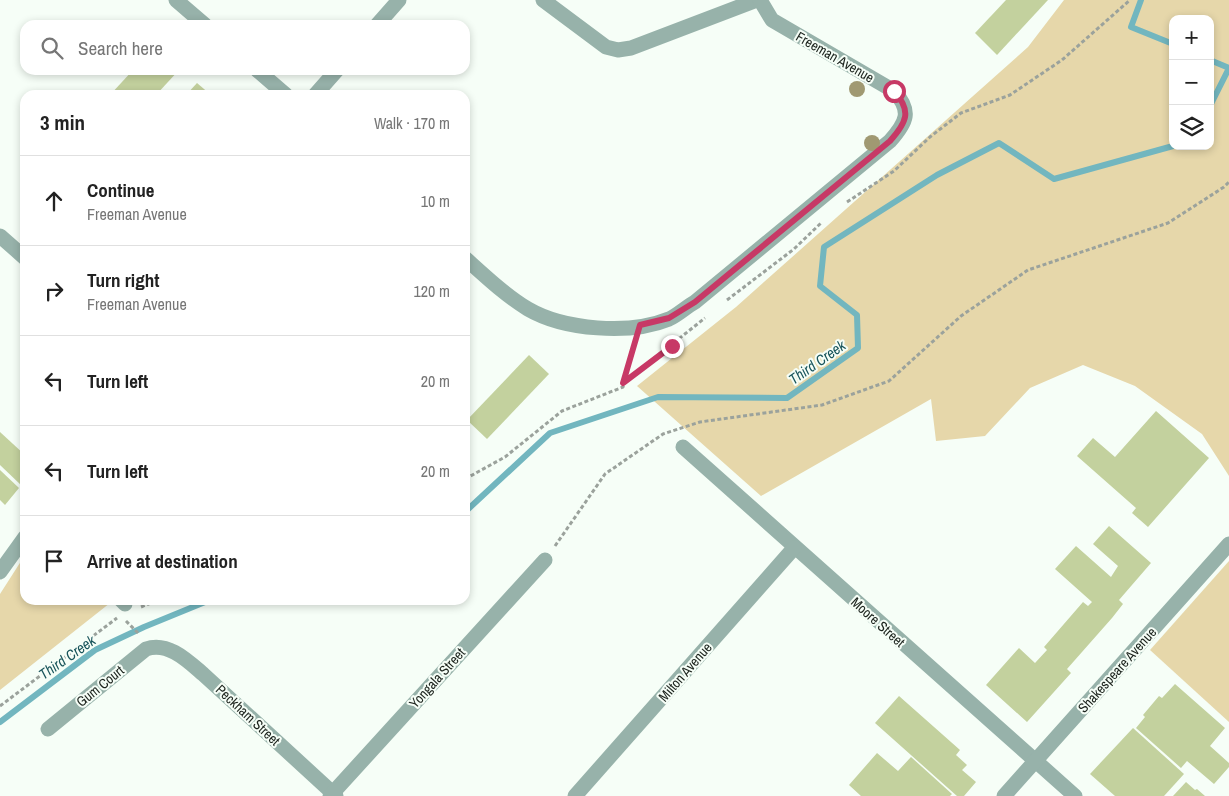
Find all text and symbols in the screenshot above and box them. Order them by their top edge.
map controls [1169,15,1214,150]
button: + [1169,15,1214,60]
search box [20,20,470,75]
street label: Freeman Avenue [793,27,877,87]
icon: search [38,34,66,62]
text: Search here [78,35,163,61]
button: − [1169,60,1214,105]
route start [883,80,906,103]
button: layers [1169,105,1214,150]
text: 3 min [40,108,85,137]
text: Walk · 170 m [374,112,450,134]
text: Continue [87,177,155,203]
icon: ahead [40,187,68,215]
text: 10 m [421,190,450,212]
text: Freeman Avenue [87,203,187,225]
text: Turn right [87,267,159,293]
icon: right [40,277,68,305]
text: 120 m [414,280,450,302]
text: Freeman Avenue [87,293,187,315]
water label: Third Creek [784,334,850,389]
route end [661,335,684,358]
icon: left [40,367,68,395]
text: Turn left [87,368,148,394]
text: 20 m [421,370,450,392]
icon: left [40,457,68,485]
text: Turn left [87,458,148,484]
text: 20 m [421,460,450,482]
icon: arrive [40,547,68,575]
text: Arrive at destination [87,548,238,574]
street label: Moore Street [847,593,909,651]
street label: Shakespeare Avenue [1074,623,1160,717]
water label: Third Creek [34,629,100,684]
street label: Milton Avenue [654,639,716,705]
street label: Yongala Street [405,644,469,712]
street label: Gum Court [73,661,127,711]
street label: Peckham Street [212,681,284,749]

